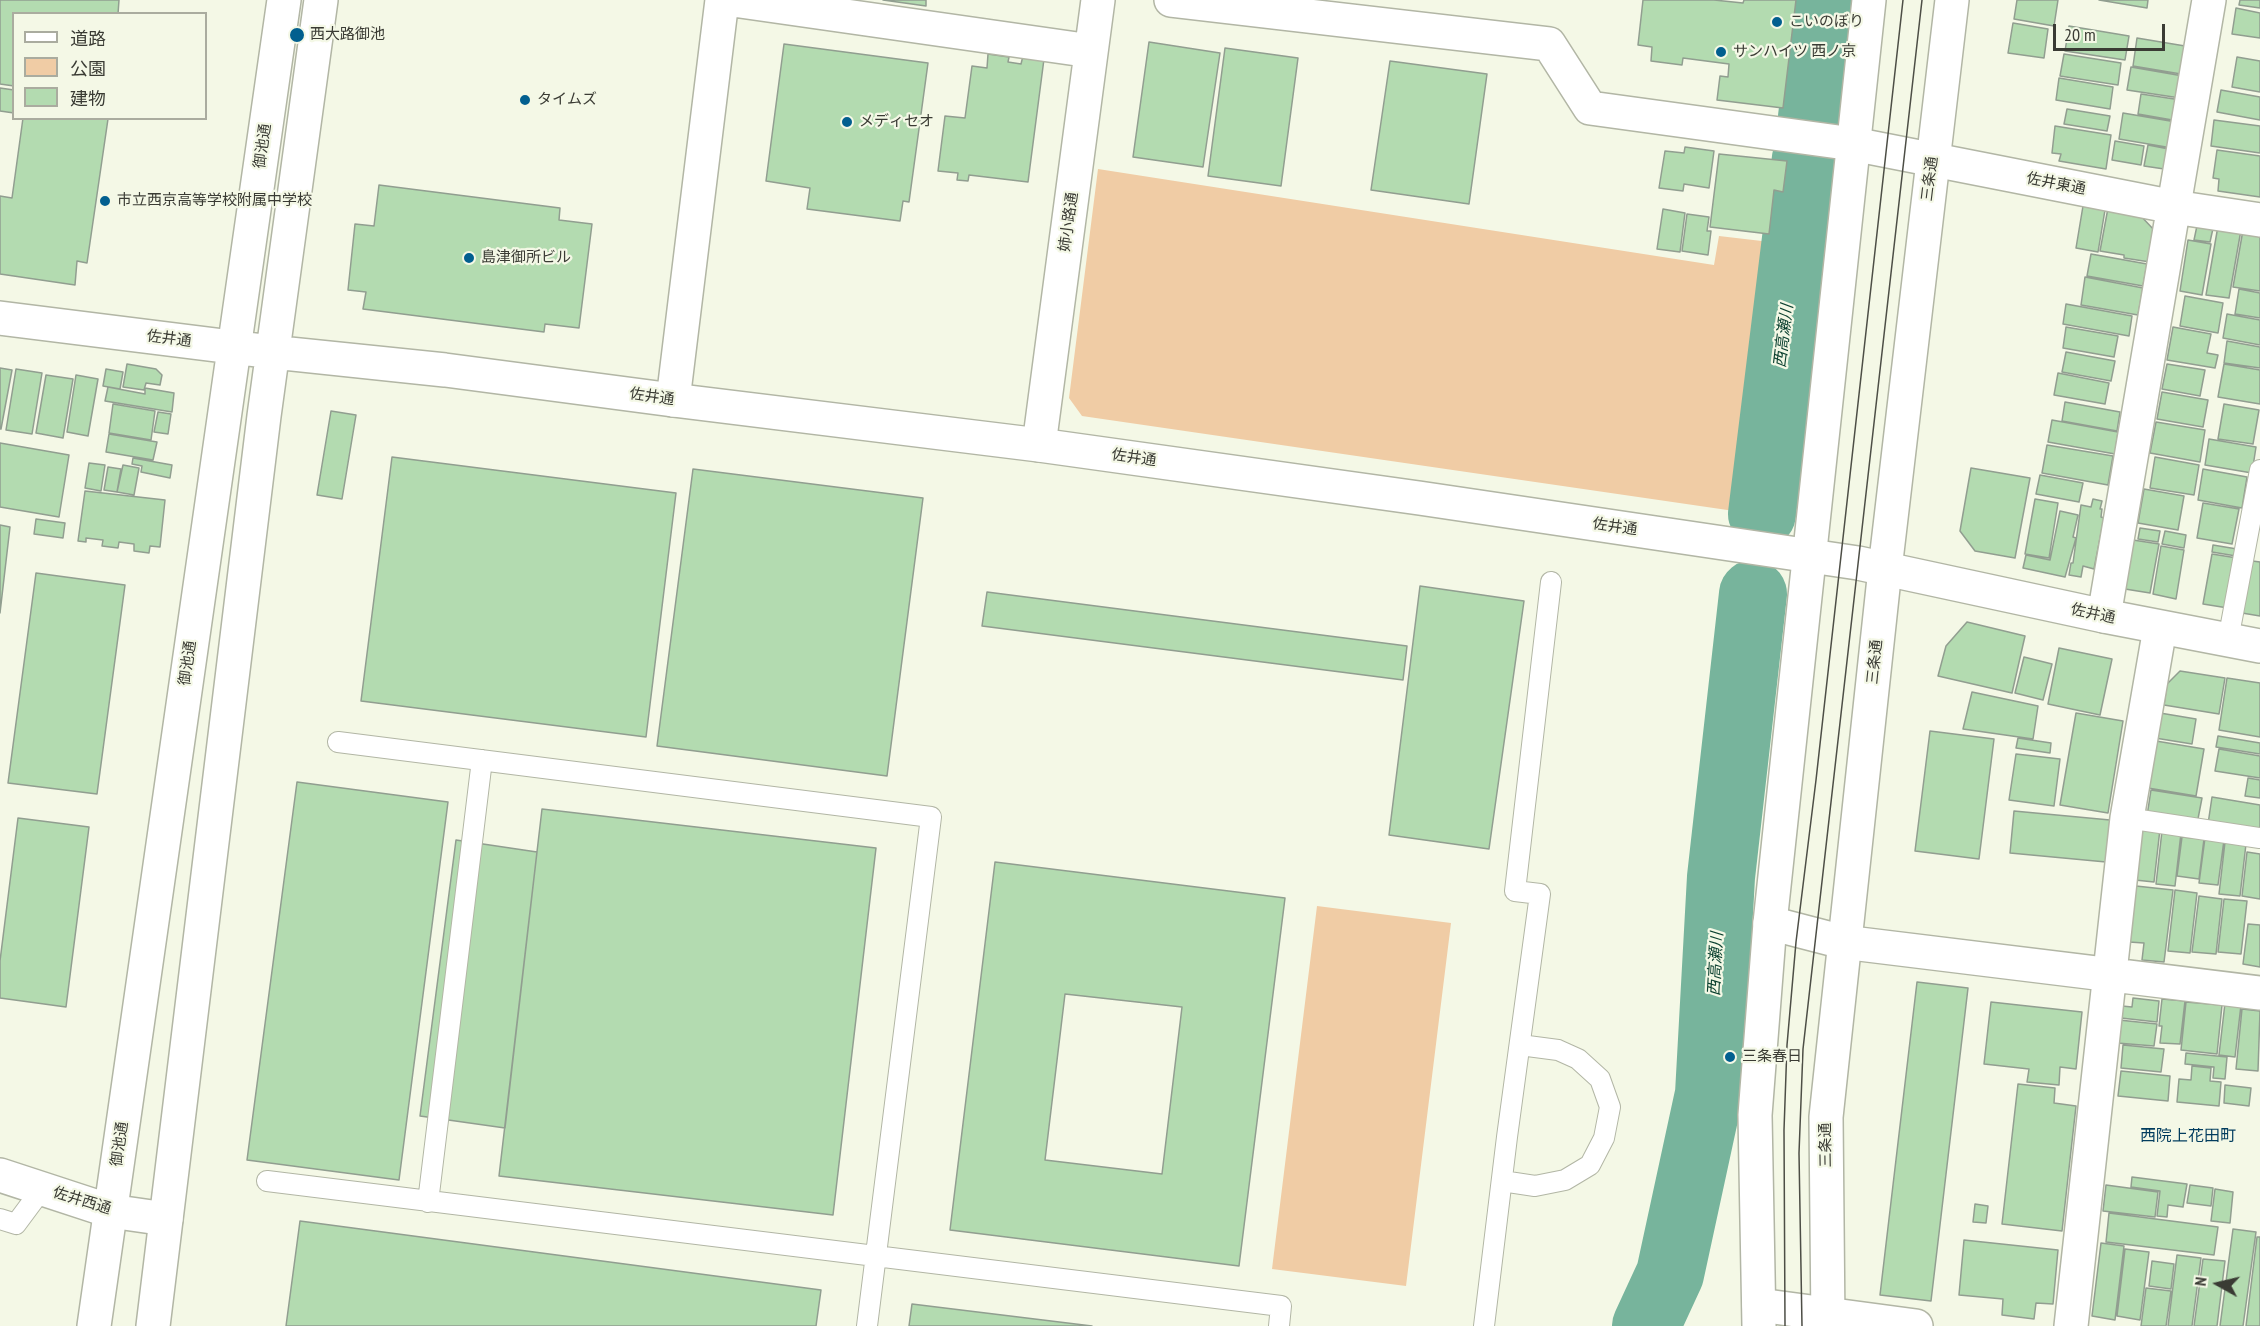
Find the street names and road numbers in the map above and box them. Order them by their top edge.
street label: 御池通 [251,122,275,170]
street label: 三条通 [1918,156,1942,202]
street label: 佐井東通 [2025,169,2087,199]
street label: 姉小路通 [1056,191,1082,253]
street label: 佐井通 [146,327,192,351]
street label: 佐井通 [628,385,676,409]
street label: 佐井通 [1110,446,1158,470]
street label: 佐井通 [1591,515,1639,539]
street label: 佐井通 [2069,601,2117,627]
street label: 御池通 [176,639,200,687]
street label: 三条通 [1864,639,1886,685]
street label: 御池通 [108,1120,132,1168]
street label: 三条通 [1817,1122,1835,1168]
street label: 佐井西通 [51,1184,113,1218]

